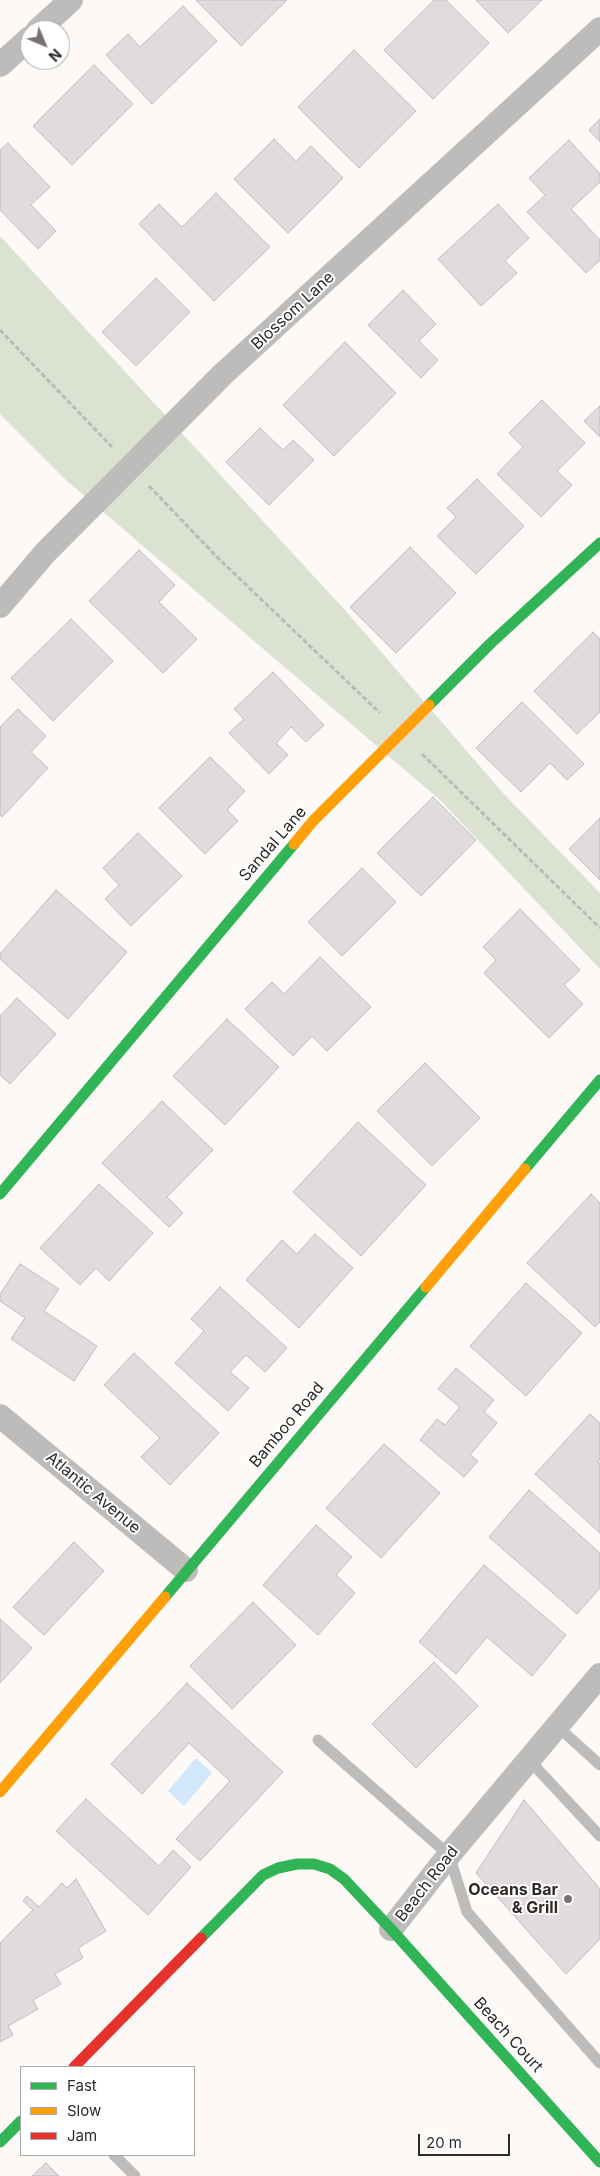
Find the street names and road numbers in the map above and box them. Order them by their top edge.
street label: Blossom Lane [248,268,338,354]
street label: Sandal Lane [235,803,311,885]
street label: Bamboo Road [246,1378,328,1472]
street label: Atlantic Avenue [42,1448,144,1538]
street label: Beach Road [392,1842,462,1926]
street label: Beach Court [469,1994,547,2076]

